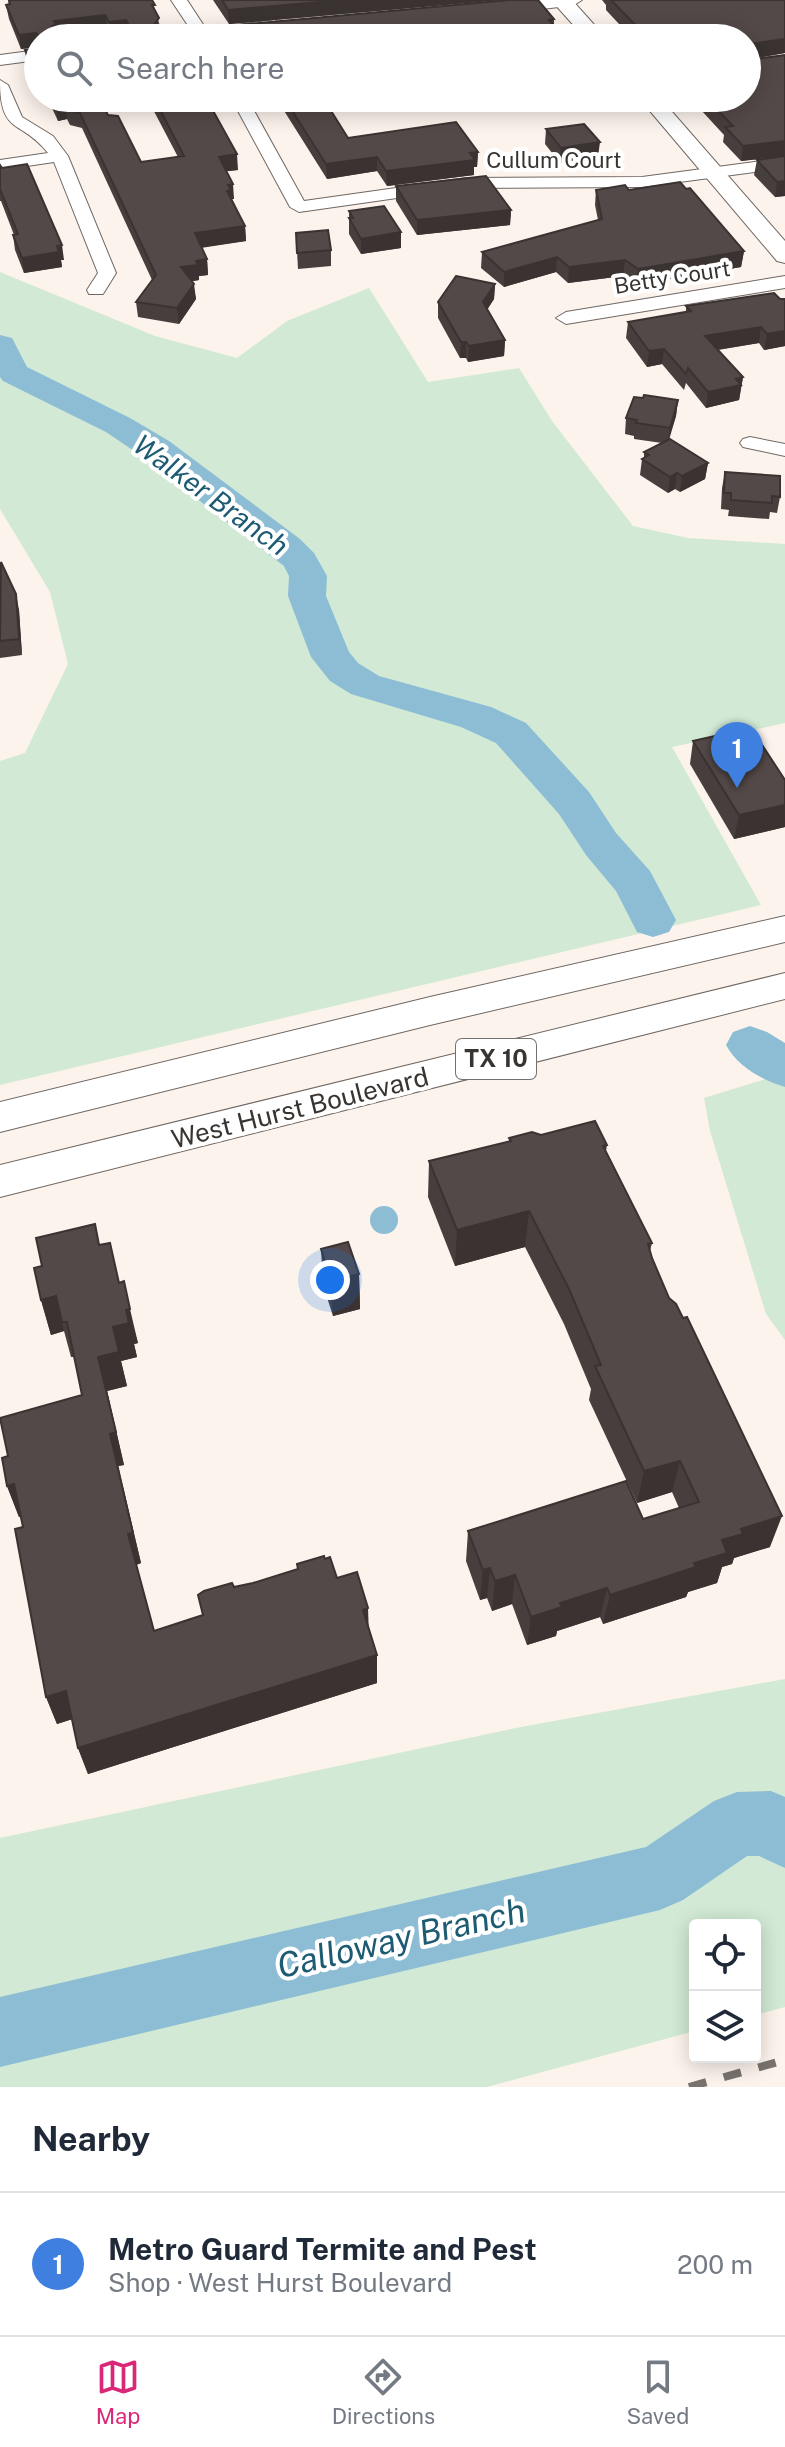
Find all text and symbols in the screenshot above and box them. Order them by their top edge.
search box [24,24,761,112]
icon: search [52,46,96,90]
text: Search here [116,50,284,86]
street label: Cullum Court [486,147,622,173]
street label: Betty Court [612,255,732,299]
water label: Walker Branch [127,427,295,562]
pin: 1 [711,722,763,788]
road number: TX 10 [456,1039,536,1079]
street label: West Hurst Boulevard [168,1061,432,1154]
your location [310,1260,350,1300]
water label: Calloway Branch [273,1890,529,1986]
map controls [689,1919,761,2063]
button: locate [689,1919,761,1991]
button: layers [689,1991,761,2063]
text: Nearby [32,2119,150,2159]
text: Metro Guard Termite and Pest [108,2231,537,2267]
text: 1 [52,2249,64,2280]
text: 200 m [677,2249,753,2280]
text: Shop · West Hurst Boulevard [108,2267,452,2298]
tab: Map [96,2355,140,2429]
tab: Directions [332,2355,435,2429]
tab: Saved [626,2355,689,2429]

